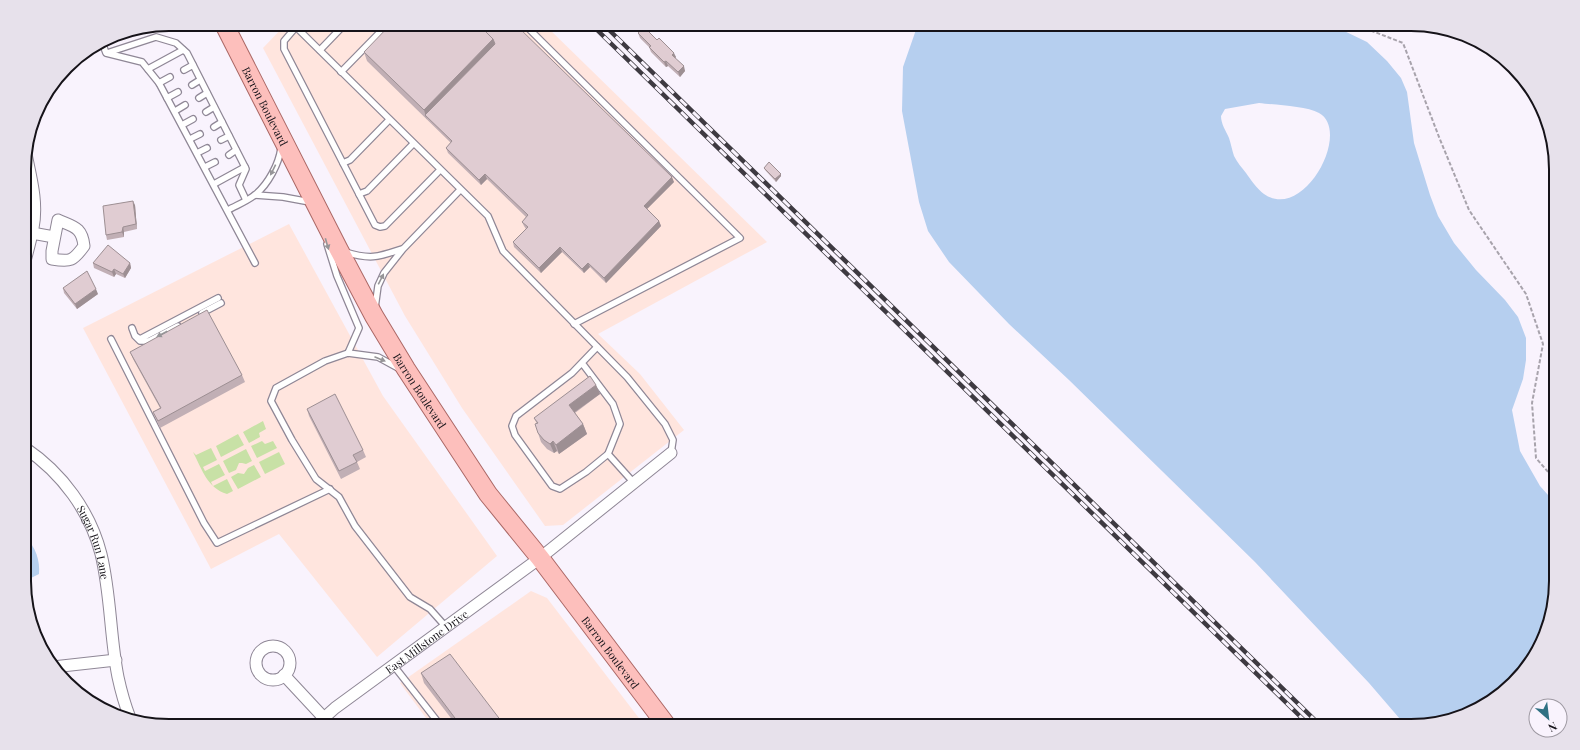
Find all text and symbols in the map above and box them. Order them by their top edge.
street label: Barron Boulevard [239,64,292,149]
one-way arrow [270,164,276,175]
one-way arrow [324,238,330,250]
one-way arrow [378,274,384,285]
one-way arrow [156,331,168,338]
street label: Barron Boulevard [390,350,451,432]
one-way arrow [375,356,387,362]
street label: Sugar Run Lane [74,502,113,581]
street label: East Millstone Drive [382,606,471,677]
street label: Barron Boulevard [579,613,644,692]
north arrow [1528,698,1568,738]
text: N [1546,719,1560,736]

